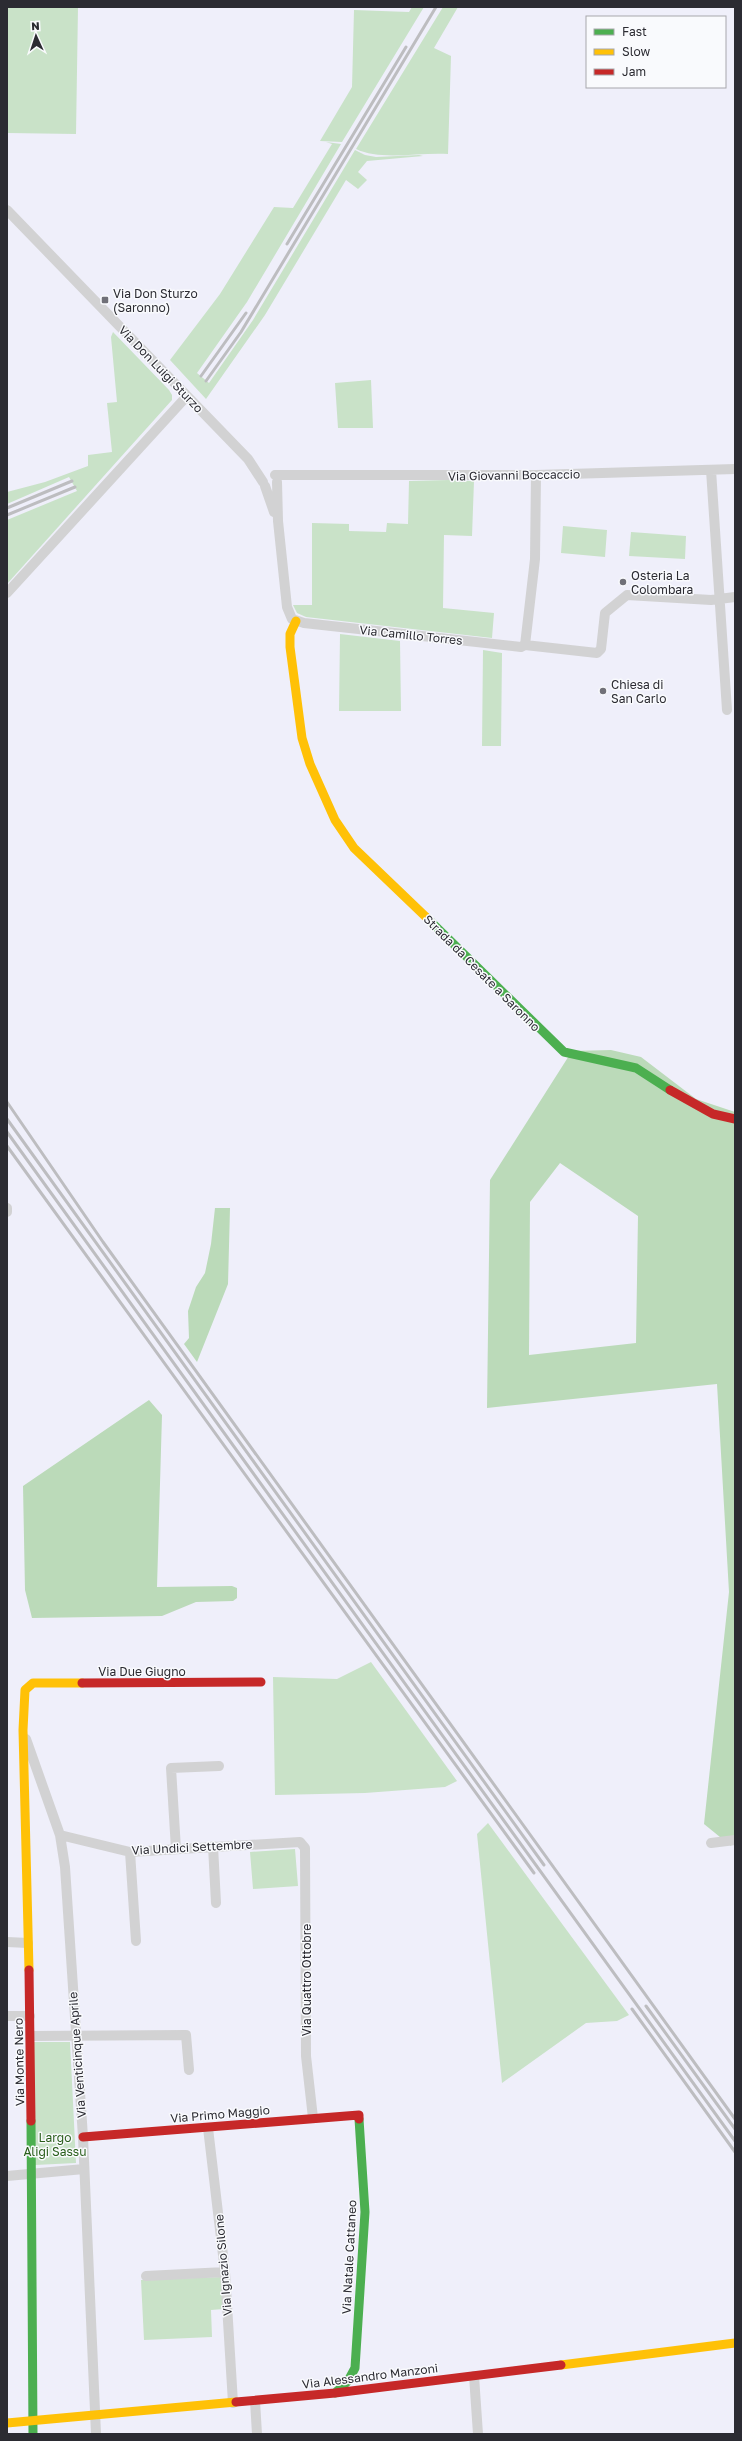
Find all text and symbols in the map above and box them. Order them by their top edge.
north arrow [16,16,56,56]
legend [586,16,726,88]
text: N [31,19,40,32]
text: Fast [622,24,647,39]
text: Slow [622,44,650,59]
text: Jam [622,64,646,79]
place label: Via Don Sturzo (Saronno) [113,286,198,315]
marker: Via Don Sturzo (Saronno) [100,295,110,305]
street label: Via Don Luigi Sturzo [116,322,206,416]
street label: Via Giovanni Boccaccio [448,466,580,484]
place label: Osteria La Colombara [631,568,693,597]
marker: Osteria La Colombara [618,577,628,587]
street label: Via Camillo Torres [359,622,463,648]
place label: Chiesa di San Carlo [611,677,666,706]
marker: Chiesa di San Carlo [598,686,608,696]
street label: Strada da Cesate a Saronno [421,912,543,1034]
street label: Via Due Giugno [98,1664,186,1679]
street label: Via Undici Settembre [131,1836,253,1858]
street label: Via Quattro Ottobre [299,1924,314,2036]
street label: Via Venticinque Aprile [65,1991,89,2119]
street label: Via Monte Nero [11,2018,27,2106]
street label: Via Primo Maggio [170,2102,270,2126]
park label: Largo Aligi Sassu [24,2130,86,2159]
street label: Via Natale Cattaneo [339,2199,359,2315]
street label: Via Ignazio Silone [211,2213,235,2316]
street label: Via Alessandro Manzoni [301,2360,439,2392]

